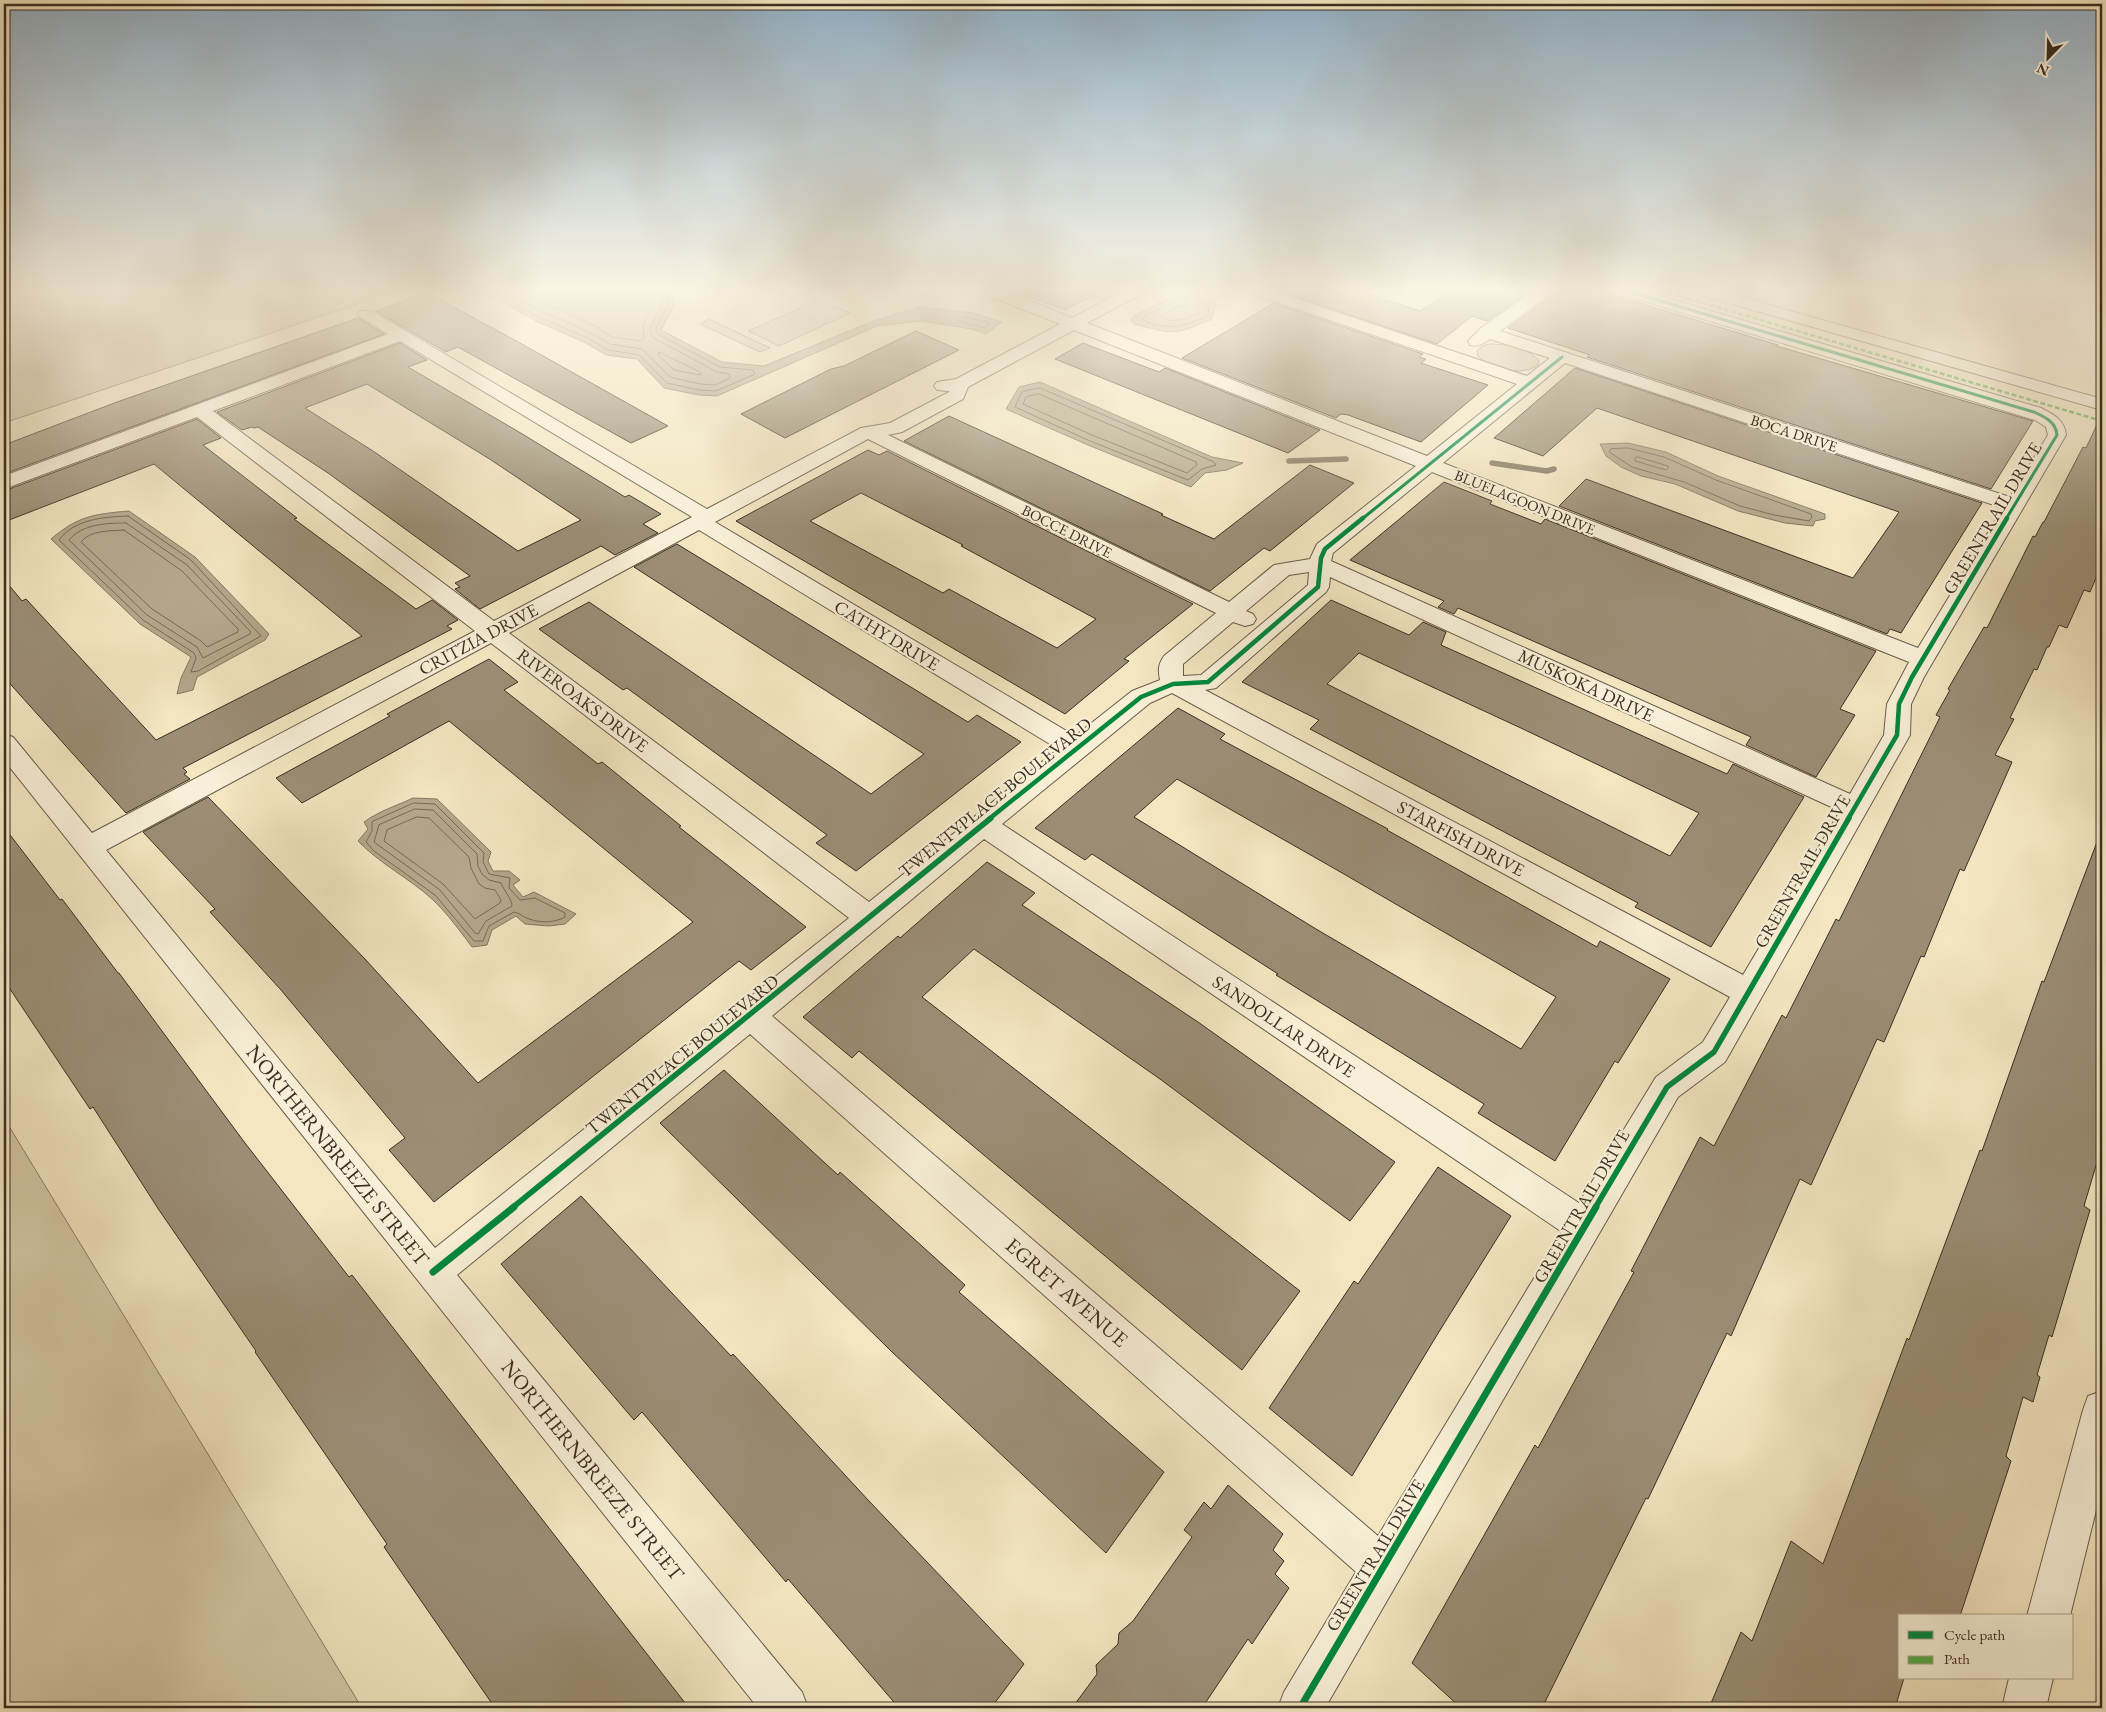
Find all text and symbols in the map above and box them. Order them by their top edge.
north arrow [2024,32,2074,82]
text: N [2034,59,2052,80]
street label: BOCA DRIVE [1748,410,1840,456]
street label: GREENTRAIL DRIVE [1937,438,2047,598]
street label: BLUELAGOON DRIVE [1452,465,1599,539]
street label: BOCCE DRIVE [1019,500,1116,562]
street label: CATHY DRIVE [830,595,944,675]
street label: CRITZIA DRIVE [414,598,542,680]
street label: RIVEROAKS DRIVE [513,643,653,757]
street label: MUSKOKA DRIVE [1515,644,1657,726]
street label: TWENTYPLACE BOULEVARD [894,712,1096,882]
street label: GREENTRAIL DRIVE [1749,790,1855,952]
street label: STARFISH DRIVE [1393,795,1529,881]
street label: TWENTYPLACE BOULEVARD [581,969,783,1139]
street label: SANDOLLAR DRIVE [1208,970,1360,1082]
street label: NORTHERNBREEZE STREET [241,1039,436,1272]
street label: GREENTRAIL DRIVE [1528,1125,1634,1287]
street label: EGRET AVENUE [1000,1231,1134,1353]
street label: NORTHERNBREEZE STREET [496,1354,691,1587]
street label: GREENTRAIL DRIVE [1320,1475,1430,1635]
legend [1898,1614,2074,1680]
text: Cycle path [1944,1625,2006,1644]
text: Path [1944,1649,1970,1668]

